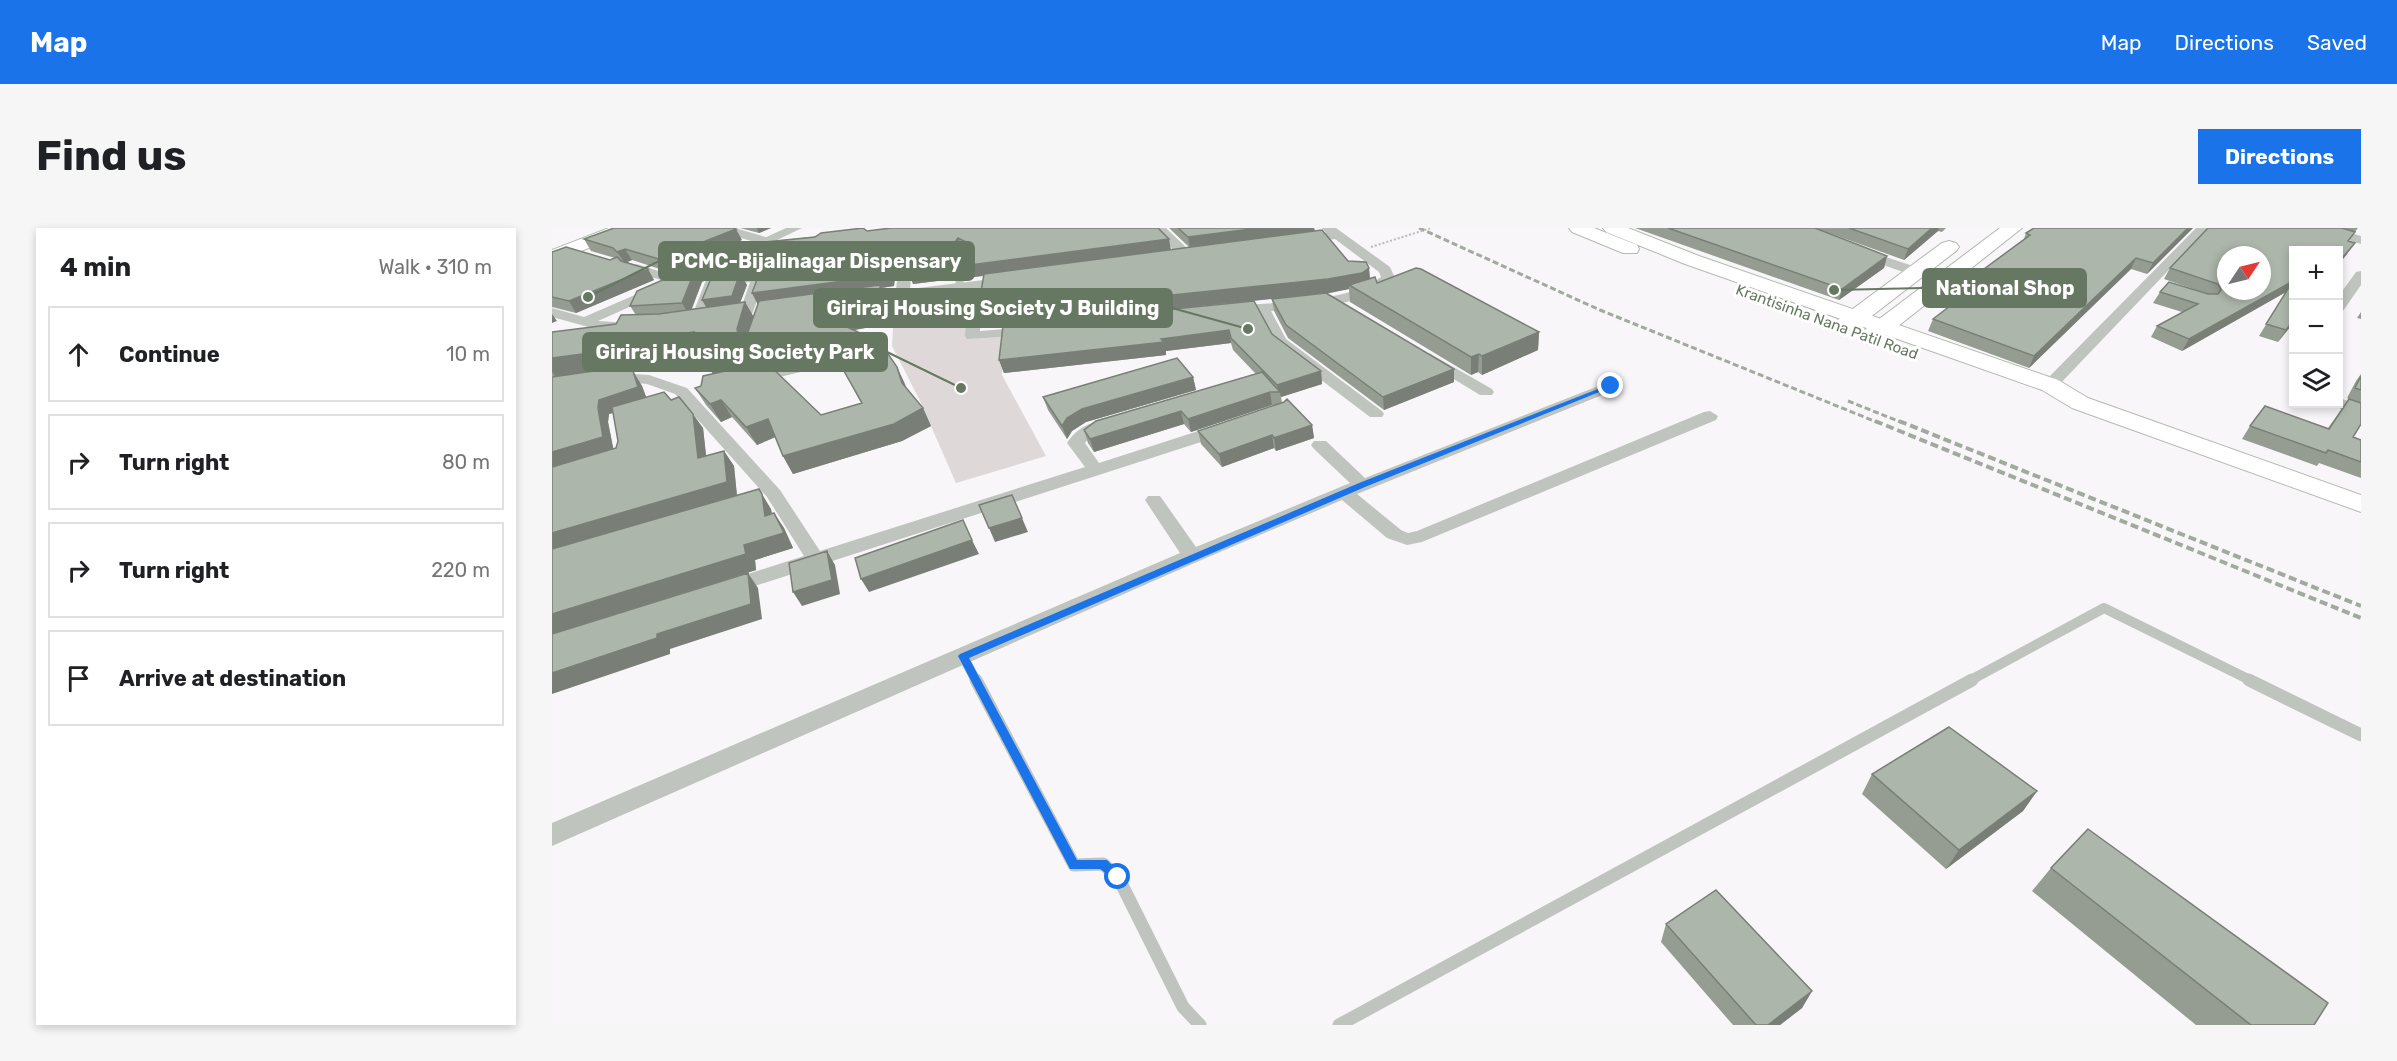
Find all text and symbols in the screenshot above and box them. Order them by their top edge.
text: Map [30,26,87,59]
text: Map [2101,30,2142,55]
text: Directions [2175,30,2274,55]
text: Saved [2307,30,2367,55]
button: Directions [2198,129,2361,184]
text: Find us [36,131,187,181]
callout: PCMC-Bijalinagar Dispensary [659,242,974,280]
north arrow [2217,246,2271,300]
map controls [2289,246,2343,408]
button: + [2289,246,2343,300]
text: PCMC-Bijalinagar Dispensary [670,249,962,273]
text: 4 min [60,252,131,283]
text: Walk · 310 m [378,255,492,279]
callout: National Shop [1923,269,2086,307]
text: National Shop [1935,276,2075,300]
street label: Krantisinha Nana Patil Road [1733,281,1921,363]
callout: Giriraj Housing Society J Building [814,289,1172,327]
text: Giriraj Housing Society J Building [827,296,1159,320]
button: − [2289,300,2343,354]
callout: Giriraj Housing Society Park [583,333,887,371]
icon: ahead [62,338,95,371]
text: Giriraj Housing Society Park [596,340,875,364]
text: Continue [119,341,220,368]
text: 10 m [446,342,490,366]
button: layers [2289,354,2343,408]
route end [1597,372,1623,398]
icon: right [62,446,95,479]
text: Turn right [119,449,229,476]
text: 80 m [442,450,490,474]
icon: right [62,554,95,587]
text: Turn right [119,557,229,584]
text: 220 m [431,558,490,582]
icon: arrive [62,662,95,695]
text: Arrive at destination [119,665,346,692]
route start [1104,863,1130,889]

